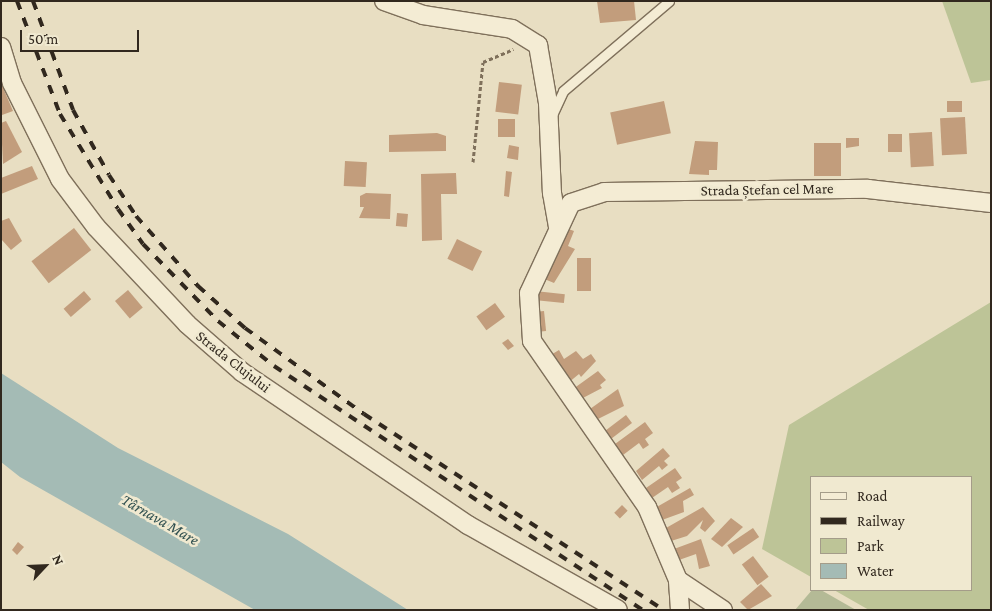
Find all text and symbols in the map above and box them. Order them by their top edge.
scale bar [22,20,141,52]
text: 50 m [28,31,58,47]
street label: Strada Ștefan cel Mare [700,180,834,200]
street label: Strada Clujului [192,327,274,397]
legend [810,476,972,591]
text: Road [857,488,887,504]
water label: Târnava Mare [118,490,202,550]
text: Railway [857,513,905,529]
text: Park [857,538,884,554]
north arrow [20,541,70,591]
text: N [49,552,68,567]
text: Water [857,563,894,579]

